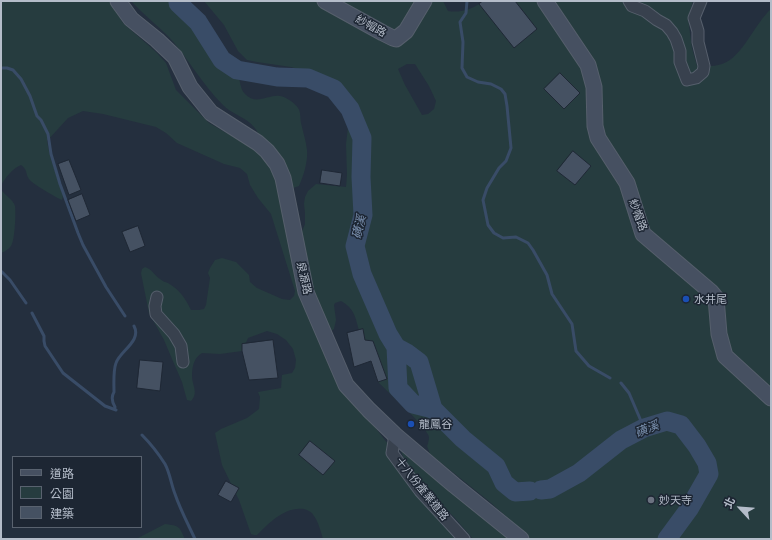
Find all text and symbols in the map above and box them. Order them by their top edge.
street label: 紗帽路 [353,12,389,40]
street label: 紗帽路 [626,197,650,233]
water label: 磺溪 [349,214,369,240]
street label: 泉源路 [294,260,314,296]
place label: 水井尾 [694,292,727,306]
marker: 水井尾 [681,294,691,304]
place label: 龍鳳谷 [419,417,452,431]
water label: 磺溪 [633,418,661,440]
marker: 龍鳳谷 [406,419,416,429]
street label: 十八份產業道路 [393,455,451,523]
legend [12,456,142,528]
text: 道路 [50,466,74,480]
text: 公園 [50,486,74,500]
north arrow [720,488,760,528]
place label: 妙天寺 [659,493,692,507]
marker: 妙天寺 [646,495,656,505]
text: 北 [721,495,737,510]
text: 建築 [50,506,74,520]

